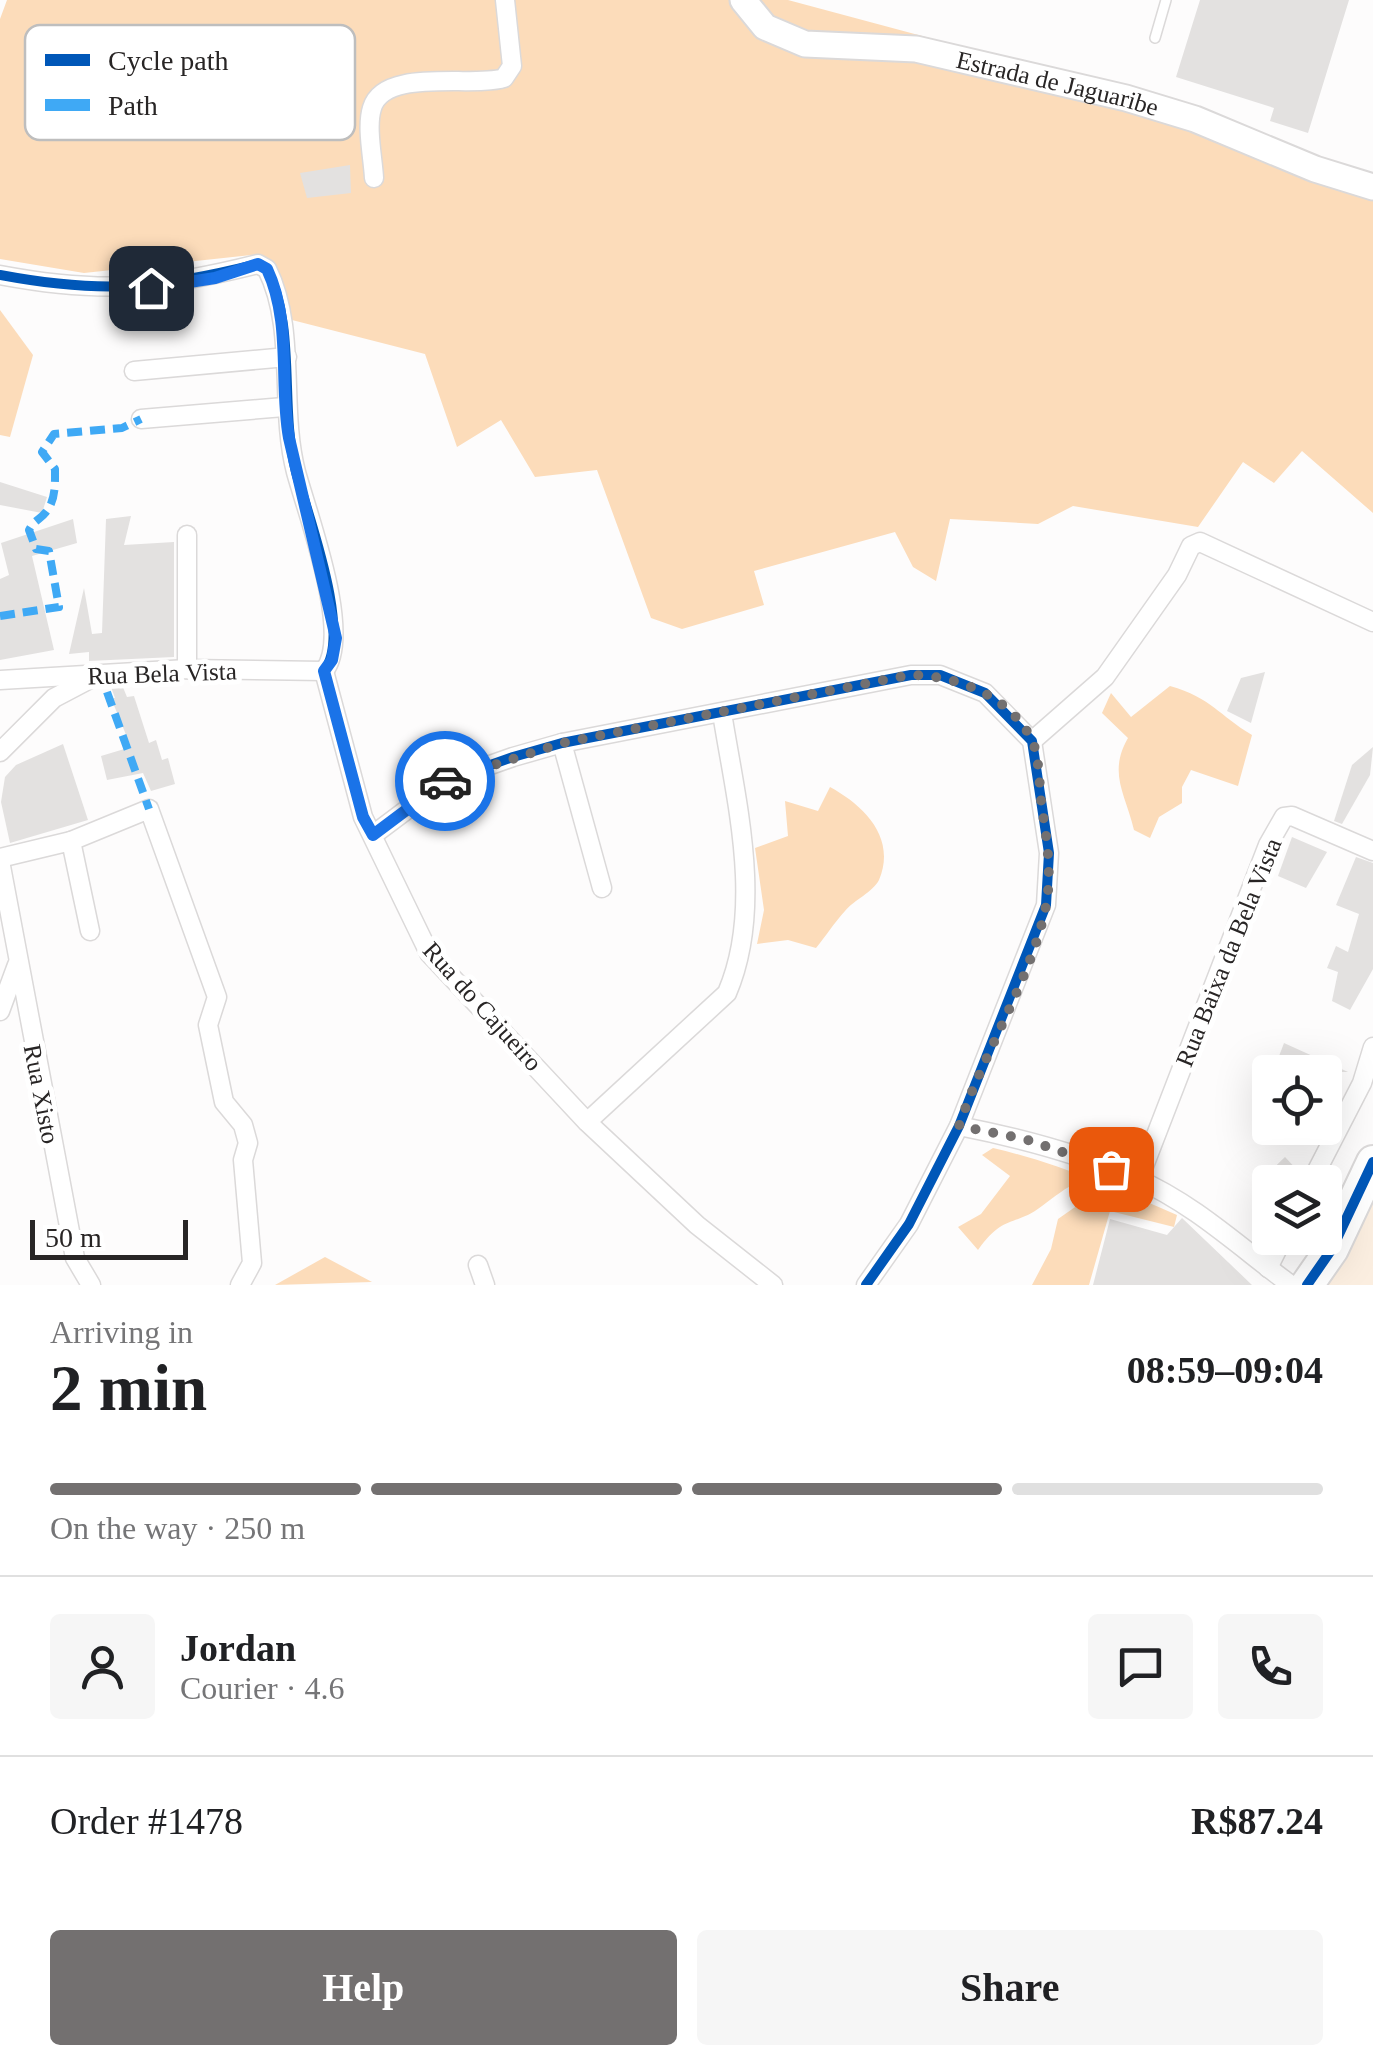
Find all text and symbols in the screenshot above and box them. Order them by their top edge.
legend [25,25,355,140]
text: Cycle path [108,45,229,76]
street label: Estrada de Jaguaribe [954,46,1162,121]
text: Path [108,90,158,121]
pin [109,246,194,331]
icon: home [124,261,179,316]
street label: Rua Bela Vista [87,657,237,690]
courier [395,731,495,831]
icon: car [418,754,473,809]
street label: Rua Baixa da Bela Vista [1170,834,1287,1070]
street label: Rua do Cajueiro [418,936,547,1076]
street label: Rua Xisto [19,1042,64,1146]
map controls [1252,1055,1342,1255]
button: locate [1252,1055,1342,1145]
pin [1069,1127,1154,1212]
icon: bag [1084,1142,1139,1197]
button: layers [1252,1165,1342,1255]
scale bar [30,1215,188,1260]
text: 50 m [45,1222,102,1253]
text: Arriving in [50,1314,193,1350]
text: 08:59–09:04 [1127,1349,1323,1391]
text: 2 min [50,1352,207,1424]
text: On the way · 250 m [50,1510,305,1546]
button: person [50,1614,155,1719]
button: chat [1088,1614,1193,1719]
button: phone [1218,1614,1323,1719]
text: Jordan [180,1627,296,1669]
text: Courier · 4.6 [180,1670,344,1706]
text: Order #1478 [50,1800,243,1842]
text: R$87.24 [1191,1800,1323,1842]
button: Help [50,1930,677,2045]
button: Share [697,1930,1323,2045]

